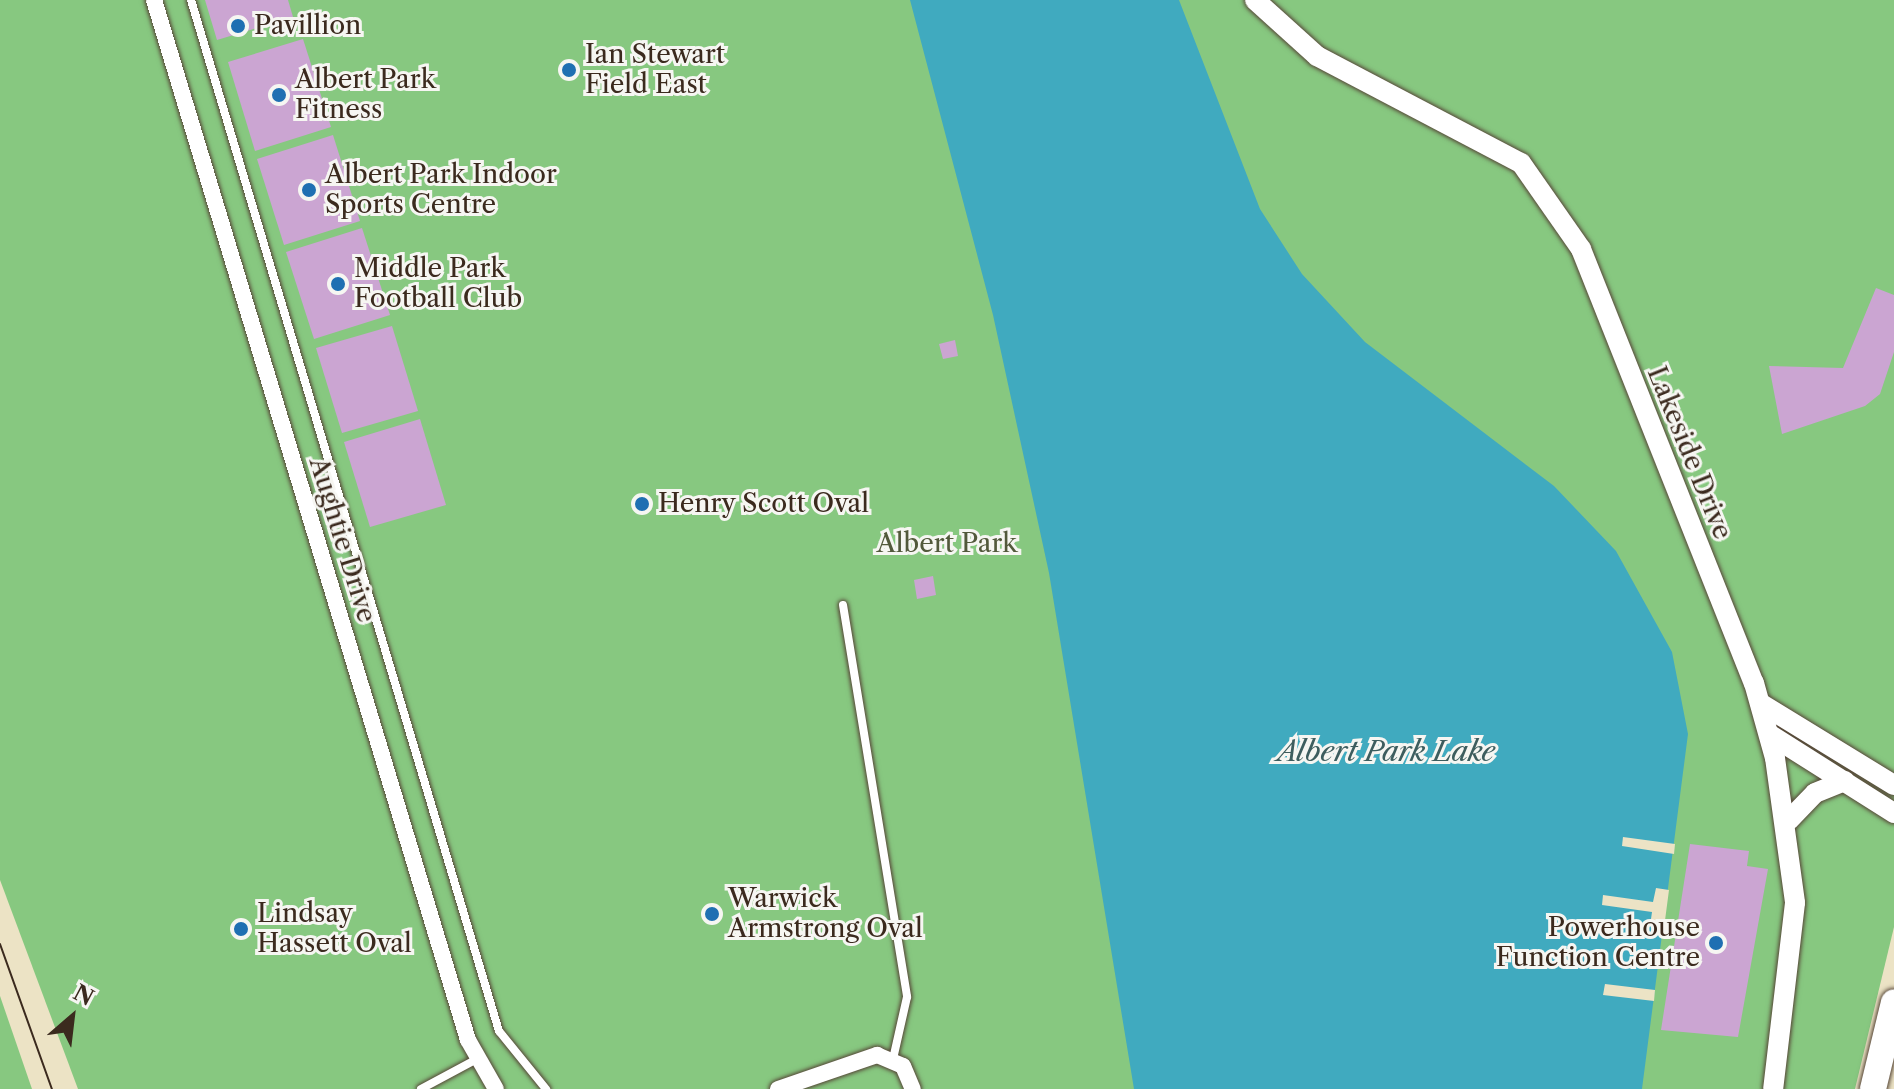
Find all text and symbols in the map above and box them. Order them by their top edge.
place label: Pavillion [254,10,361,42]
marker: Pavillion [229,17,247,35]
place label: Ian Stewart Field East [585,39,725,100]
marker: Ian Stewart Field East [560,61,578,79]
place label: Albert Park Fitness [295,64,436,126]
marker: Albert Park Fitness [270,86,288,104]
place label: Albert Park Indoor Sports Centre [325,159,557,220]
marker: Albert Park Indoor Sports Centre [300,181,318,199]
place label: Middle Park Football Club [354,253,522,314]
marker: Middle Park Football Club [329,275,347,293]
street label: Lakeside Drive [1640,362,1738,544]
street label: Aughtie Drive [302,454,382,626]
place label: Henry Scott Oval [658,488,870,520]
marker: Henry Scott Oval [633,495,651,513]
park label: Albert Park [877,528,1017,560]
water label: Albert Park Lake [1277,734,1495,768]
place label: Warwick Armstrong Oval [728,883,923,944]
place label: Lindsay Hassett Oval [257,898,412,960]
marker: Warwick Armstrong Oval [703,905,721,923]
place label: Powerhouse Function Centre [1496,912,1700,974]
marker: Lindsay Hassett Oval [232,920,250,938]
marker: Powerhouse Function Centre [1707,934,1725,952]
north arrow [32,977,112,1057]
text: N [69,979,98,1012]

